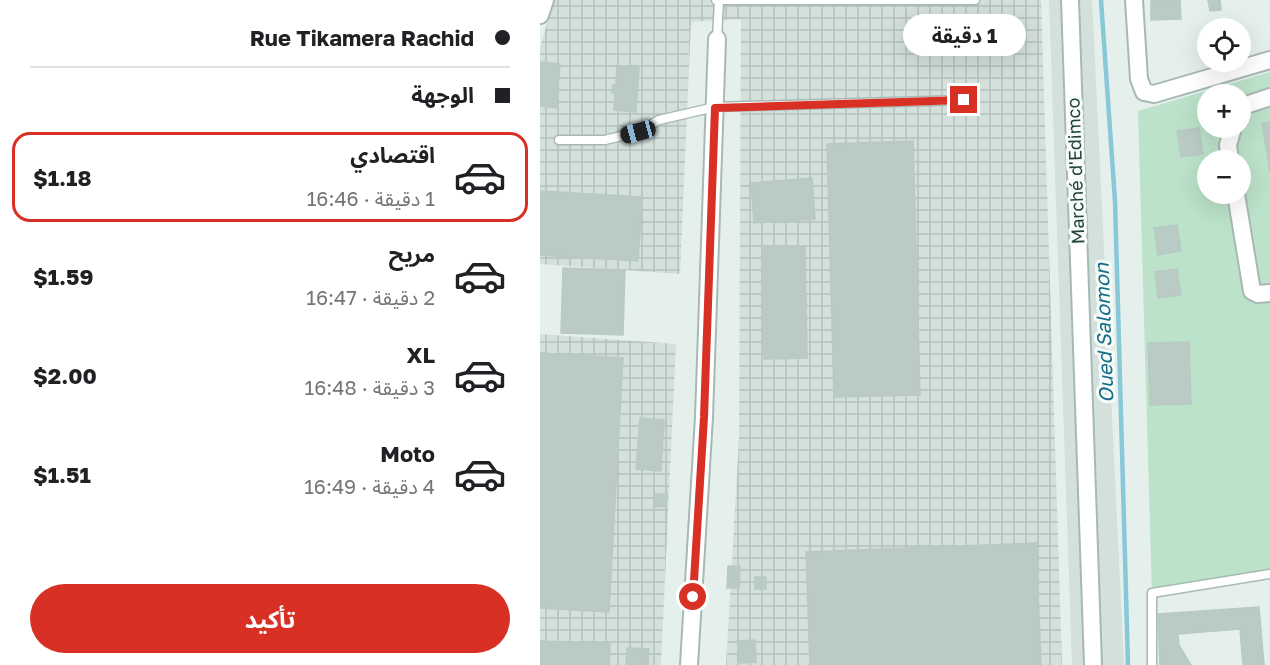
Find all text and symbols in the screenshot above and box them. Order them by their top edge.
callout: 1 دقيقة [902,13,1026,55]
map controls [1197,18,1251,204]
button: locate [1197,18,1251,72]
text: 1 دقيقة [932,23,997,47]
text: Rue Tikamera Rachid [250,24,474,51]
text: الوجهة [411,81,474,108]
button: + [1197,84,1251,138]
route end [950,86,977,113]
street label: Marché d'Edimco [1061,97,1089,245]
car [618,119,658,145]
text: اقتصادي [350,141,435,168]
icon: car [453,150,507,204]
button: − [1197,150,1251,204]
text: $1.18 [33,164,92,191]
text: 1 دقيقة · 16:46 [307,186,435,210]
text: مريح [389,240,435,267]
icon: car [453,249,507,303]
water label: Oued Salomon [1089,262,1117,403]
text: $1.59 [33,263,94,290]
text: 2 دقيقة · 16:47 [306,285,435,309]
text: XL [407,341,435,368]
icon: car [453,348,507,402]
text: $2.00 [33,362,97,389]
text: 3 دقيقة · 16:48 [305,375,435,399]
text: Moto [380,440,435,467]
icon: car [453,447,507,501]
text: $1.51 [33,461,91,488]
text: 4 دقيقة · 16:49 [304,474,435,498]
route start [679,583,706,610]
button: تأكيد [30,584,510,653]

